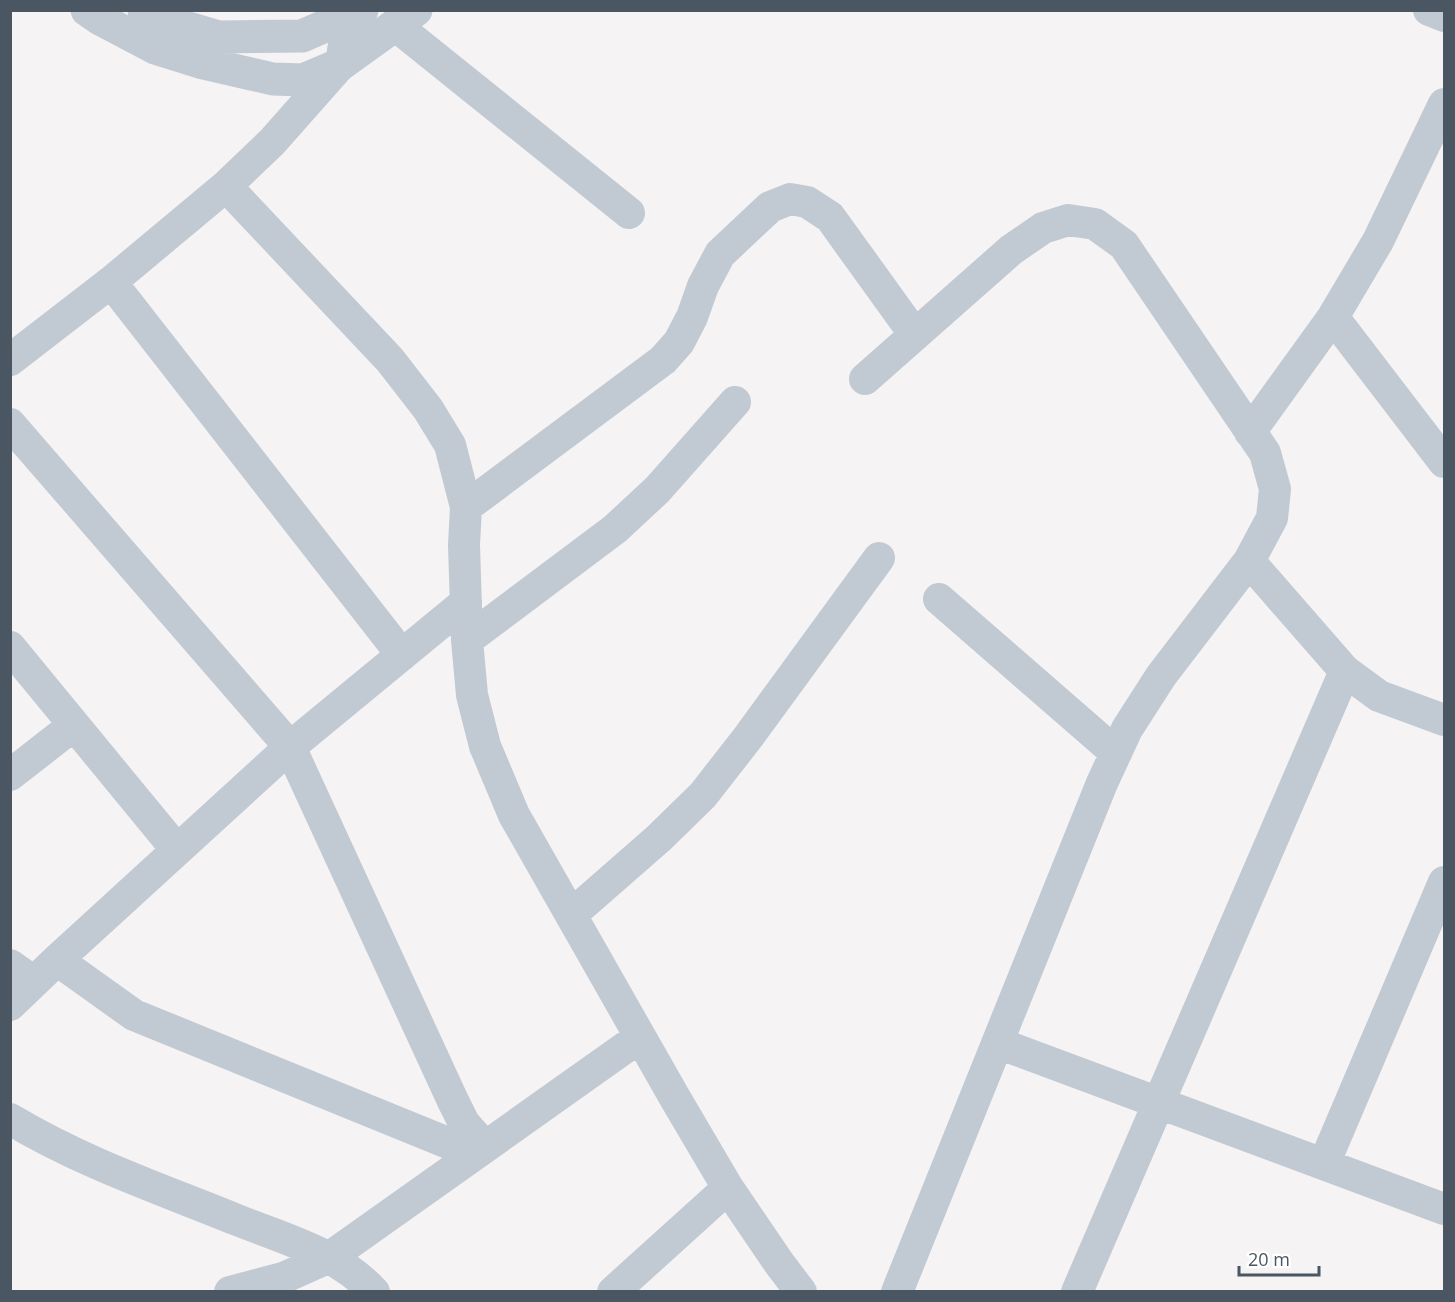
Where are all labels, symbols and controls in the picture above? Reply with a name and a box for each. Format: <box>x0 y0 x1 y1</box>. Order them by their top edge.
scale bar <box>1239 1239 1318 1277</box>
text: 20 m <box>1248 1247 1290 1271</box>

